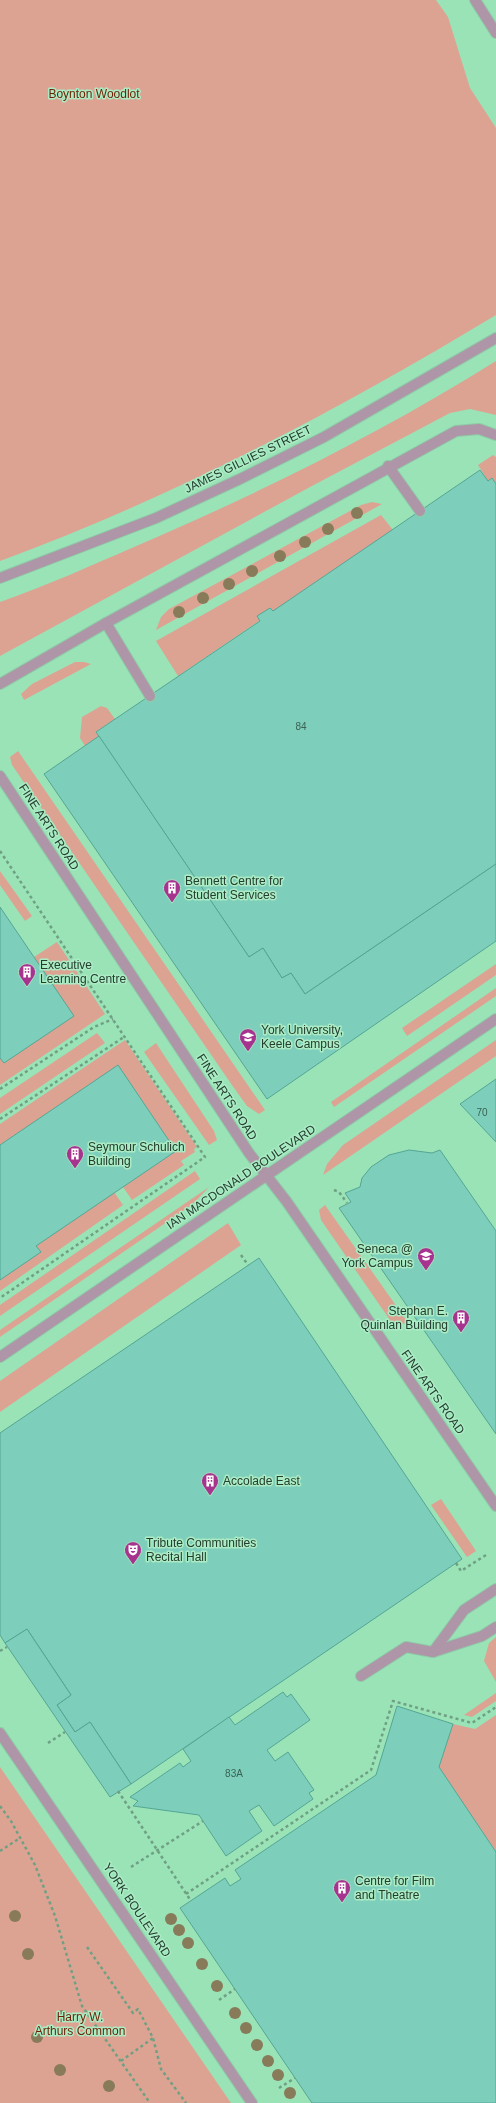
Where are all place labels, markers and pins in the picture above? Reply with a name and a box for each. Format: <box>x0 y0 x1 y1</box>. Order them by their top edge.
place label: Bennett Centre for Student Services <box>185 874 283 902</box>
building icon: Bennett Centre for Student Services <box>162 878 182 903</box>
place label: Executive Learning Centre <box>40 958 126 986</box>
building icon: Executive Learning Centre <box>17 962 37 987</box>
place label: York University, Keele Campus <box>261 1023 343 1051</box>
school or university icon: York University, Keele Campus <box>238 1027 258 1052</box>
place label: Seymour Schulich Building <box>88 1140 185 1168</box>
building icon: Seymour Schulich Building <box>65 1144 85 1169</box>
place label: Seneca @ York Campus <box>341 1242 413 1270</box>
school or university icon: Seneca @ York Campus <box>416 1246 436 1271</box>
place label: Stephan E. Quinlan Building <box>361 1304 448 1332</box>
building icon: Stephan E. Quinlan Building <box>451 1308 471 1333</box>
building icon: Accolade East <box>200 1471 220 1496</box>
place label: Accolade East <box>223 1474 300 1488</box>
place label: Tribute Communities Recital Hall <box>146 1536 256 1564</box>
theatre icon: Tribute Communities Recital Hall <box>123 1540 143 1565</box>
place label: Centre for Film and Theatre <box>355 1874 434 1902</box>
building icon: Centre for Film and Theatre <box>332 1878 352 1903</box>

